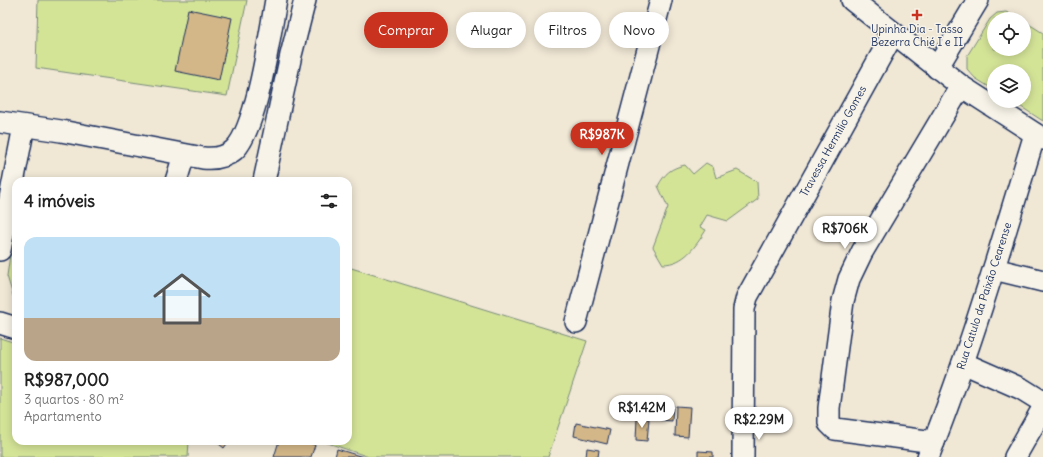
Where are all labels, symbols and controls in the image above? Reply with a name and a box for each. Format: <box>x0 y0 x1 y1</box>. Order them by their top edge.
marker: Upinha Dia - Tasso Bezerra Chié I e II <box>911 9 923 21</box>
chip: Comprar <box>364 12 448 48</box>
chip: Alugar <box>456 12 526 48</box>
chip: Filtros <box>534 12 601 48</box>
chip: Novo <box>609 12 669 48</box>
map controls <box>987 12 1031 108</box>
button: locate <box>987 12 1031 56</box>
place label: Upinha Dia - Tasso Bezerra Chié I e II <box>871 22 963 49</box>
button: layers <box>987 64 1031 108</box>
street label: Travessa Hermilio Gomes <box>797 83 869 199</box>
pin: R$987K <box>569 122 635 156</box>
text: R$987K <box>580 126 624 143</box>
text: 4 imóveis <box>24 190 95 212</box>
icon: filters <box>318 190 340 212</box>
pin: R$706K <box>812 216 878 250</box>
text: R$706K <box>822 220 868 237</box>
street label: Rua Catulo da Paixão Cearense <box>953 220 1015 372</box>
icon: home <box>146 263 218 335</box>
text: R$987,000 <box>24 369 109 391</box>
text: 3 quartos · 80 m² <box>24 391 124 408</box>
pin: R$1.42M <box>605 395 679 429</box>
text: R$1.42M <box>618 399 666 416</box>
pin: R$2.29M <box>722 407 796 441</box>
text: Apartamento <box>24 408 102 425</box>
text: R$2.29M <box>734 411 784 428</box>

